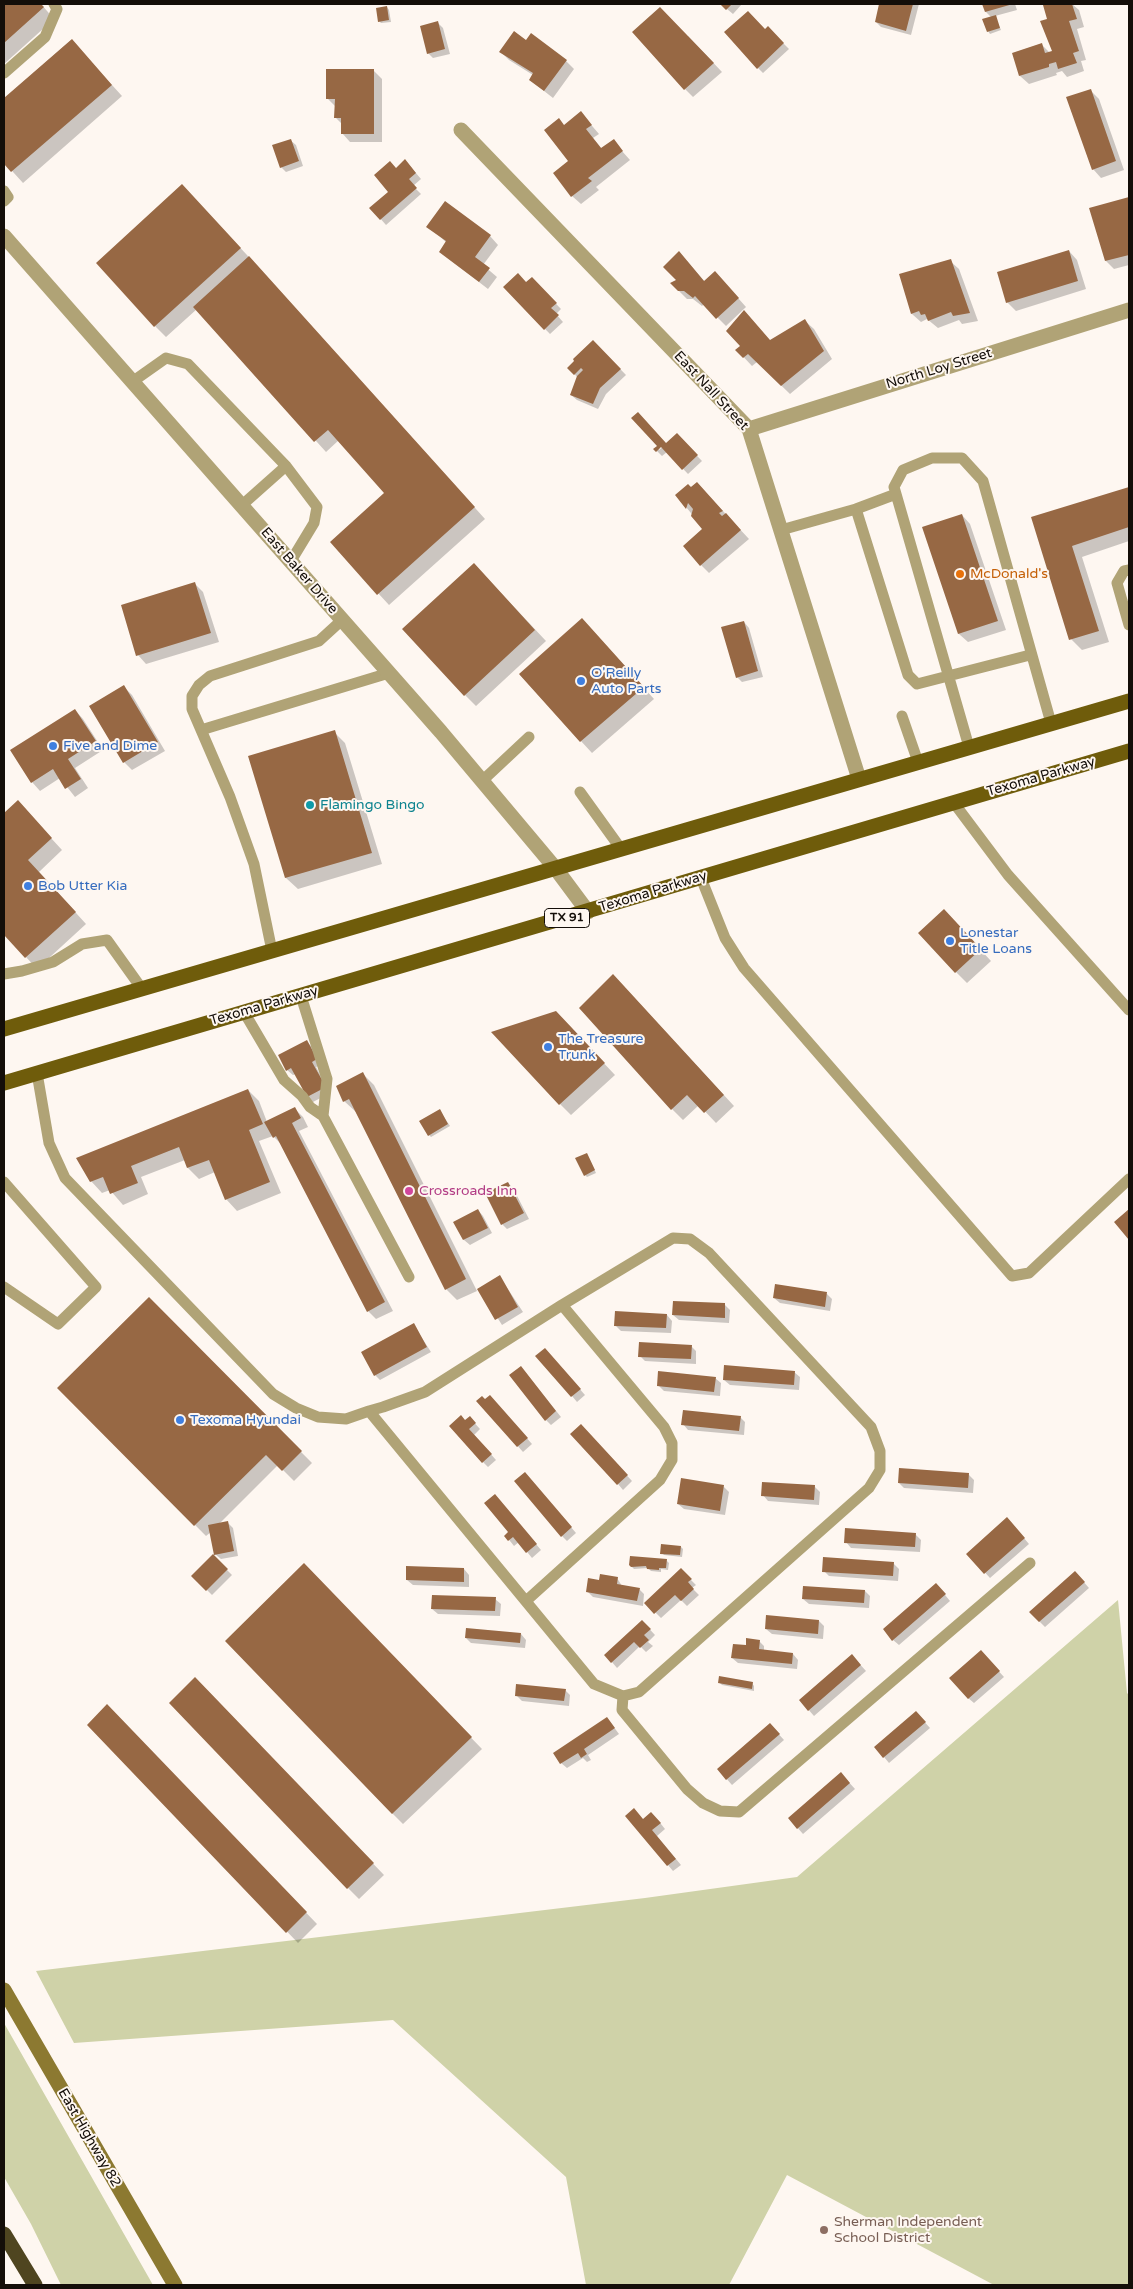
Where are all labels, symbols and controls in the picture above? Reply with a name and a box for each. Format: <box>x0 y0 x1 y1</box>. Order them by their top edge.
street label: North Loy Street <box>884 345 994 393</box>
street label: East Nall Street <box>670 348 752 434</box>
street label: East Baker Drive <box>257 524 341 618</box>
place label: McDonald's <box>970 566 1048 582</box>
marker: McDonald's <box>954 568 966 580</box>
place label: O'Reilly Auto Parts <box>591 665 662 698</box>
marker: O'Reilly Auto Parts <box>575 675 587 687</box>
place label: Five and Dime <box>63 738 157 754</box>
marker: Five and Dime <box>47 740 59 752</box>
street label: Texoma Parkway <box>985 754 1097 800</box>
place label: Flamingo Bingo <box>320 797 425 813</box>
marker: Flamingo Bingo <box>304 799 316 811</box>
street label: Texoma Parkway <box>597 868 709 916</box>
place label: Bob Utter Kia <box>38 878 127 894</box>
marker: Bob Utter Kia <box>22 880 34 892</box>
road number: TX 91 <box>544 908 590 928</box>
place label: Lonestar Title Loans <box>960 925 1032 958</box>
marker: Lonestar Title Loans <box>944 935 956 947</box>
street label: Texoma Parkway <box>208 983 320 1029</box>
place label: The Treasure Trunk <box>558 1031 643 1064</box>
marker: The Treasure Trunk <box>542 1041 554 1053</box>
place label: Crossroads Inn <box>419 1183 517 1199</box>
marker: Crossroads Inn <box>403 1185 415 1197</box>
place label: Texoma Hyundai <box>190 1412 301 1428</box>
marker: Texoma Hyundai <box>174 1414 186 1426</box>
street label: East Highway 82 <box>54 2086 124 2190</box>
place label: Sherman Independent School District <box>834 2214 982 2246</box>
marker: Sherman Independent School District <box>818 2224 830 2236</box>

